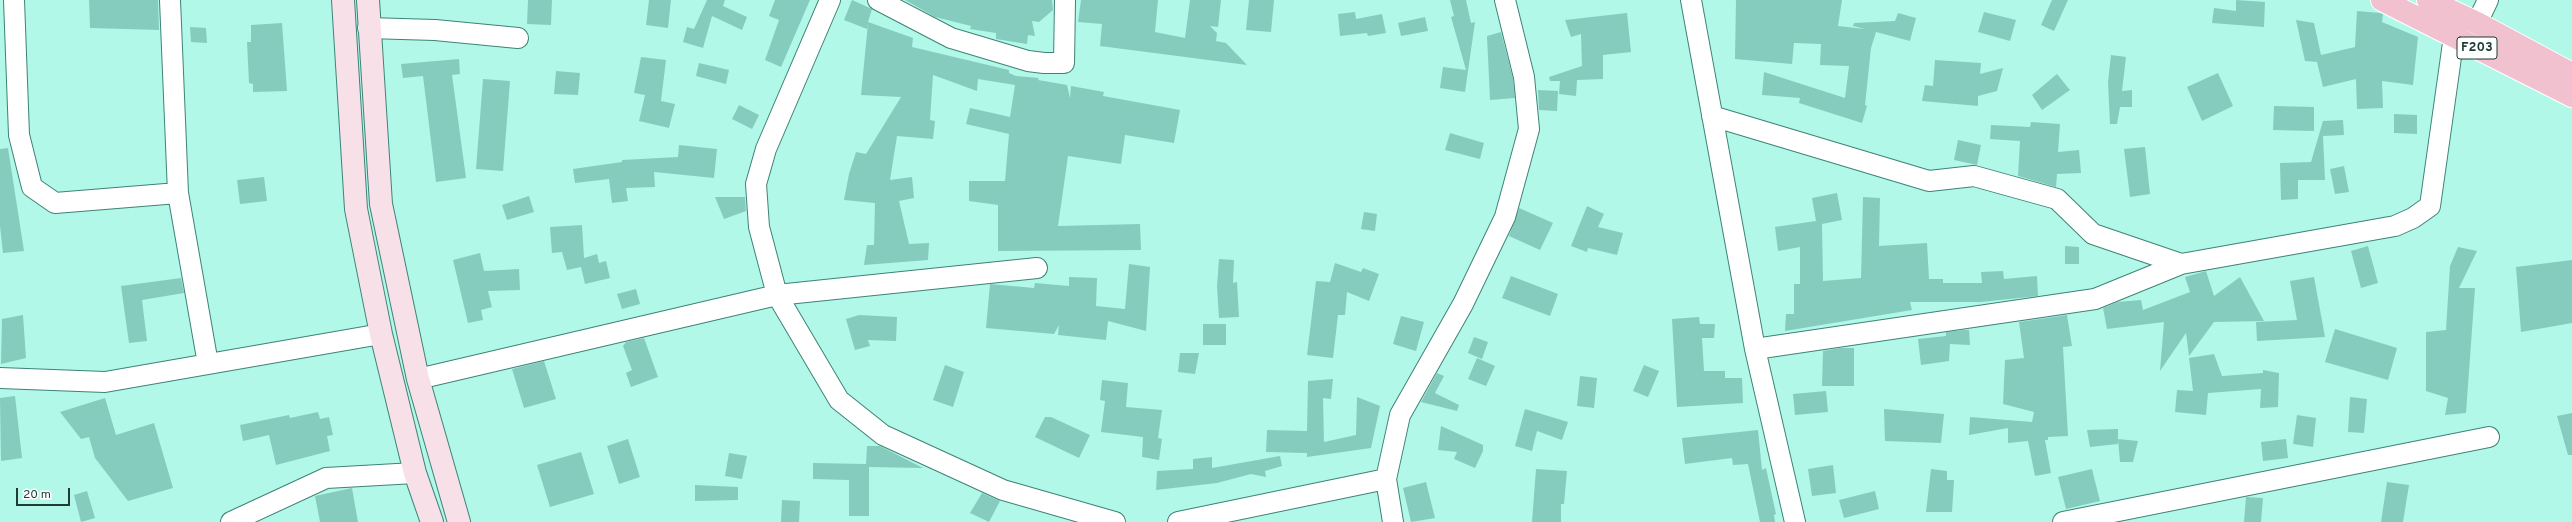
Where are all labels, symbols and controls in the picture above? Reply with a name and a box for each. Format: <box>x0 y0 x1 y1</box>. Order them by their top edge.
road number: F203 <box>2457 37 2497 59</box>
scale bar <box>18 480 72 506</box>
text: 20 m <box>23 487 51 503</box>

